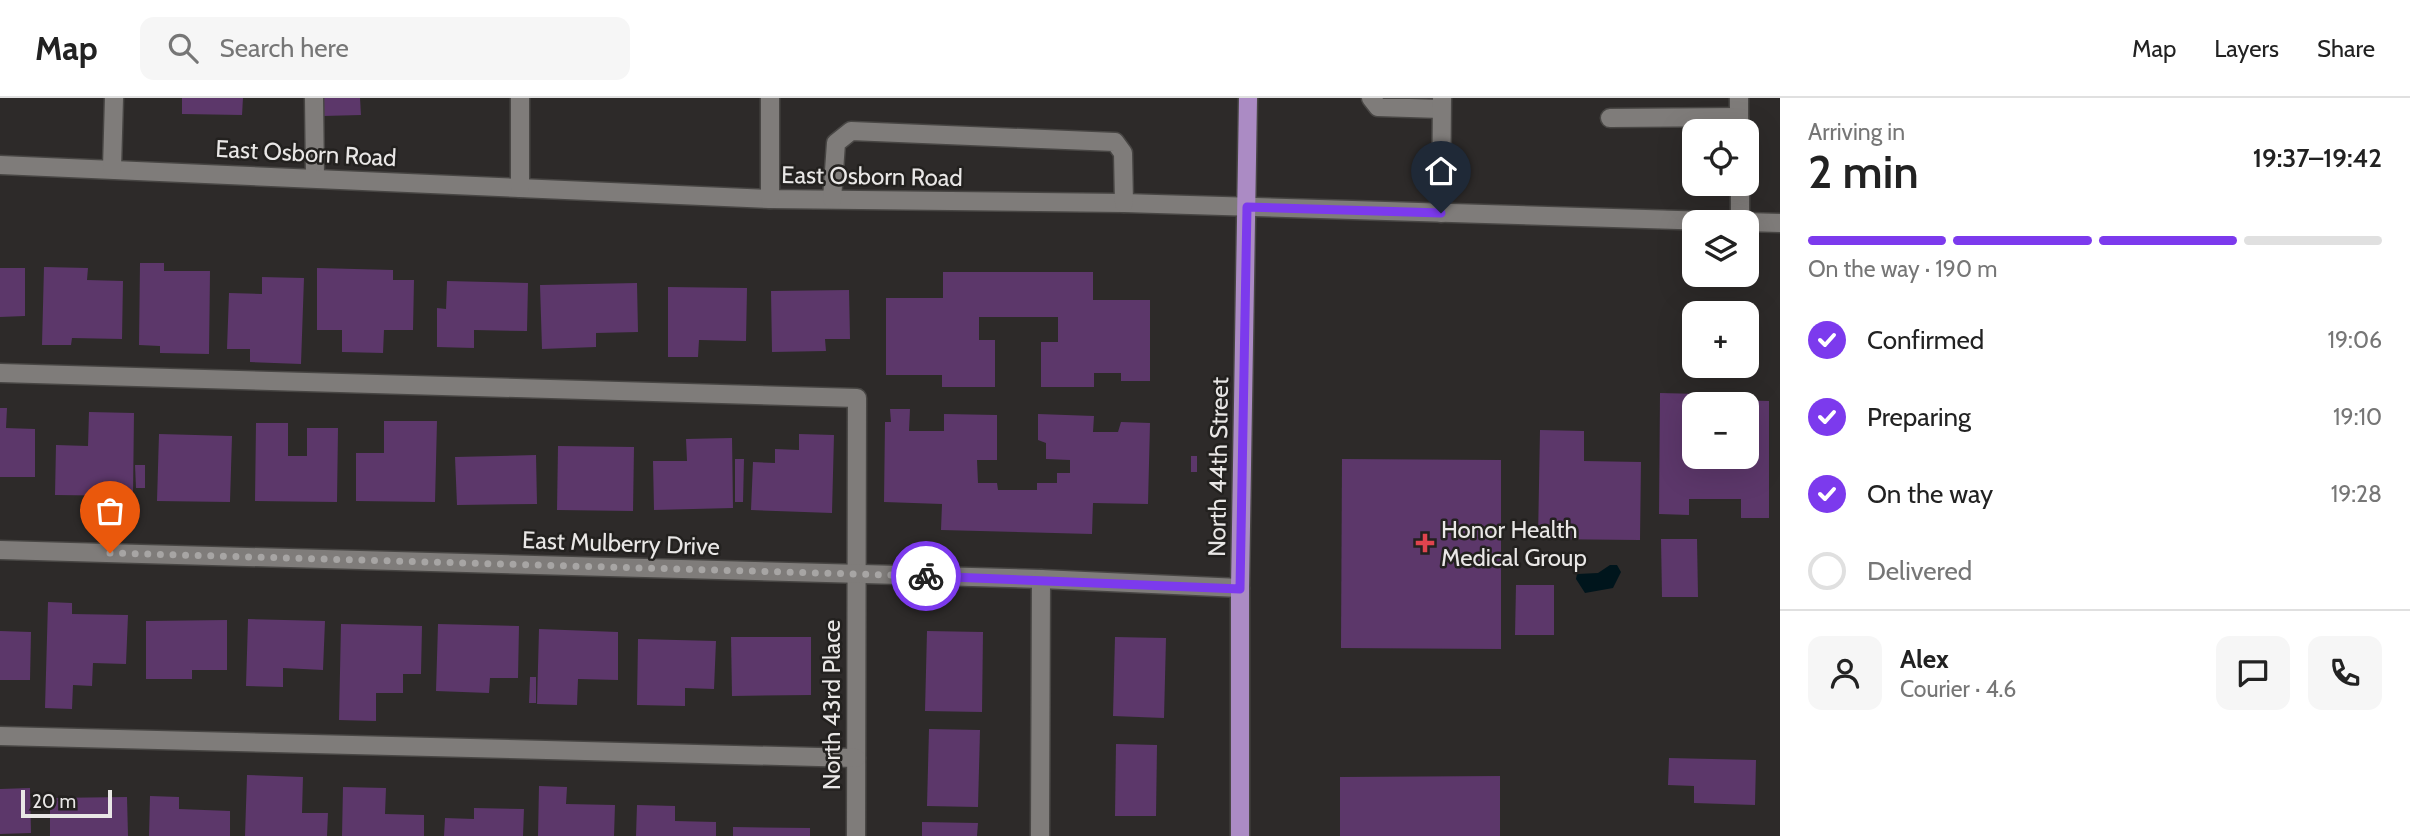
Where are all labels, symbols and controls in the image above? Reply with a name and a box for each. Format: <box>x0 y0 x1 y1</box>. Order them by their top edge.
search box <box>140 17 630 80</box>
text: Map <box>35 28 98 68</box>
icon: search <box>164 29 202 67</box>
text: Search here <box>220 32 349 64</box>
text: Map <box>2132 34 2176 63</box>
text: Layers <box>2214 34 2279 63</box>
text: Share <box>2317 34 2375 63</box>
text: Arriving in <box>1808 118 1905 146</box>
map controls <box>1682 119 1759 469</box>
button: locate <box>1682 119 1759 196</box>
street label: East Osborn Road <box>215 134 397 172</box>
pin <box>1411 141 1471 213</box>
text: 19:37–19:42 <box>2253 142 2382 174</box>
text: 2 min <box>1808 144 1919 200</box>
icon: home <box>1422 152 1460 190</box>
street label: East Osborn Road <box>781 160 963 192</box>
button: layers <box>1682 210 1759 287</box>
text: On the way · 190 m <box>1808 255 1997 283</box>
button: + <box>1682 301 1759 378</box>
icon: check <box>1808 321 1846 359</box>
text: Confirmed <box>1867 324 1984 356</box>
text: 19:06 <box>2328 326 2382 354</box>
street label: North 44th Street <box>1202 377 1234 557</box>
button: − <box>1682 392 1759 469</box>
icon: check <box>1808 398 1846 436</box>
text: Preparing <box>1867 401 1971 433</box>
text: 19:10 <box>2333 403 2382 431</box>
icon: check <box>1808 475 1846 513</box>
text: On the way <box>1867 478 1993 510</box>
text: 19:28 <box>2331 480 2382 508</box>
pin <box>80 481 140 553</box>
icon: bag <box>91 492 129 530</box>
place label: Honor Health Medical Group <box>1441 515 1587 572</box>
street label: East Mulberry Drive <box>522 525 720 561</box>
marker: Honor Health Medical Group <box>1415 533 1435 553</box>
courier <box>891 541 961 611</box>
text: Delivered <box>1867 555 1972 587</box>
icon: bike <box>907 557 945 595</box>
street label: North 43rd Place <box>817 620 846 790</box>
button: person <box>1808 636 1882 710</box>
button: chat <box>2216 636 2290 710</box>
button: phone <box>2308 636 2382 710</box>
text: Alex <box>1900 643 1949 675</box>
text: Courier · 4.6 <box>1900 675 2016 703</box>
scale bar <box>21 787 112 819</box>
text: 20 m <box>32 790 76 813</box>

